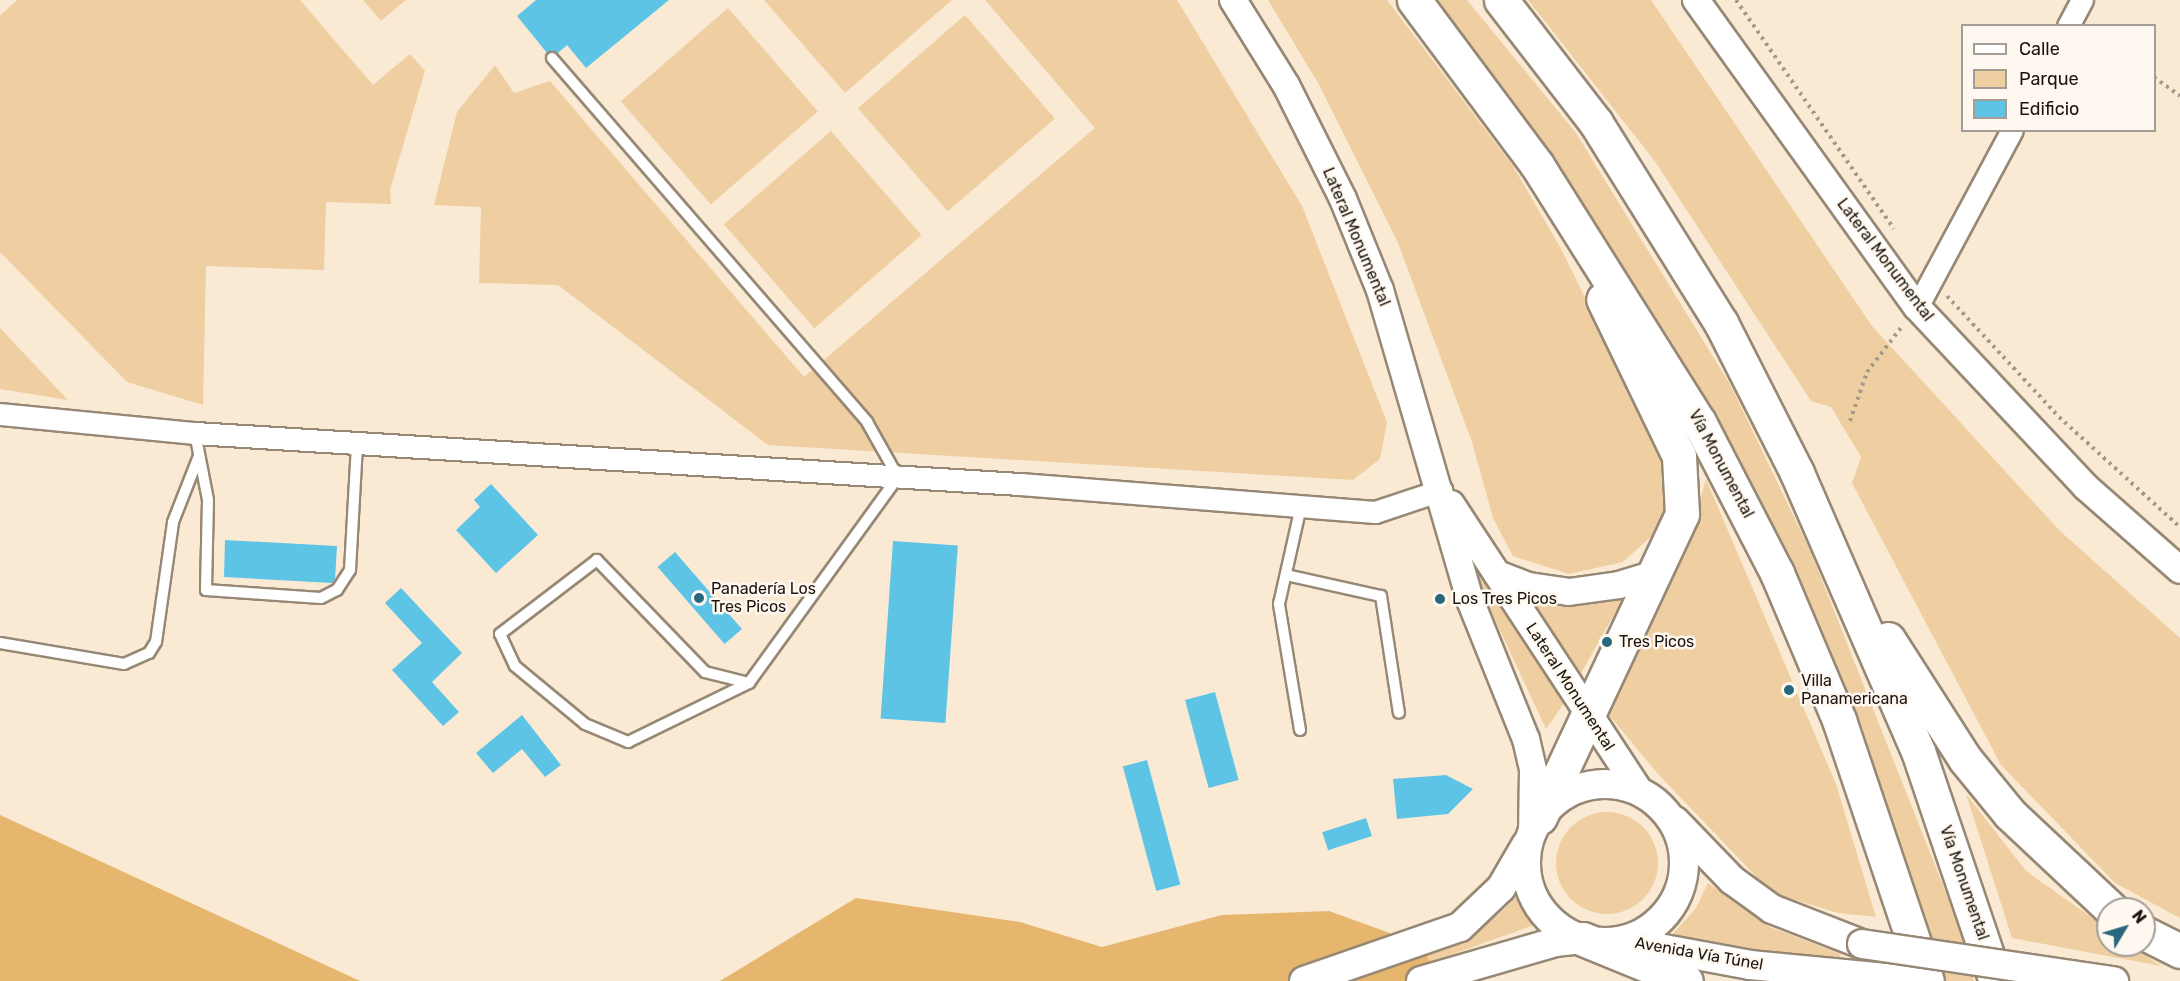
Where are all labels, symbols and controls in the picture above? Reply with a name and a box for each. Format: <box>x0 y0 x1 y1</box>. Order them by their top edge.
legend <box>1961 24 2156 132</box>
text: Calle <box>2019 38 2060 60</box>
text: Parque <box>2019 68 2079 90</box>
text: Edificio <box>2019 98 2079 120</box>
street label: Lateral Monumental <box>1318 165 1394 309</box>
street label: Lateral Monumental <box>1833 195 1937 325</box>
street label: Vía Monumental <box>1684 407 1758 521</box>
place label: Panadería Los Tres Picos <box>711 579 816 617</box>
place label: Los Tres Picos <box>1452 589 1557 609</box>
marker: Panadería Los Tres Picos <box>692 591 706 605</box>
marker: Los Tres Picos <box>1433 592 1447 606</box>
street label: Lateral Monumental <box>1522 619 1618 755</box>
place label: Tres Picos <box>1619 632 1694 652</box>
marker: Tres Picos <box>1600 635 1614 649</box>
place label: Villa Panamericana <box>1801 671 1908 709</box>
marker: Villa Panamericana <box>1782 683 1796 697</box>
street label: Vía Monumental <box>1935 823 1993 943</box>
north arrow <box>2096 897 2156 957</box>
text: N <box>2128 906 2150 927</box>
street label: Avenida Vía Túnel <box>1633 933 1765 975</box>

